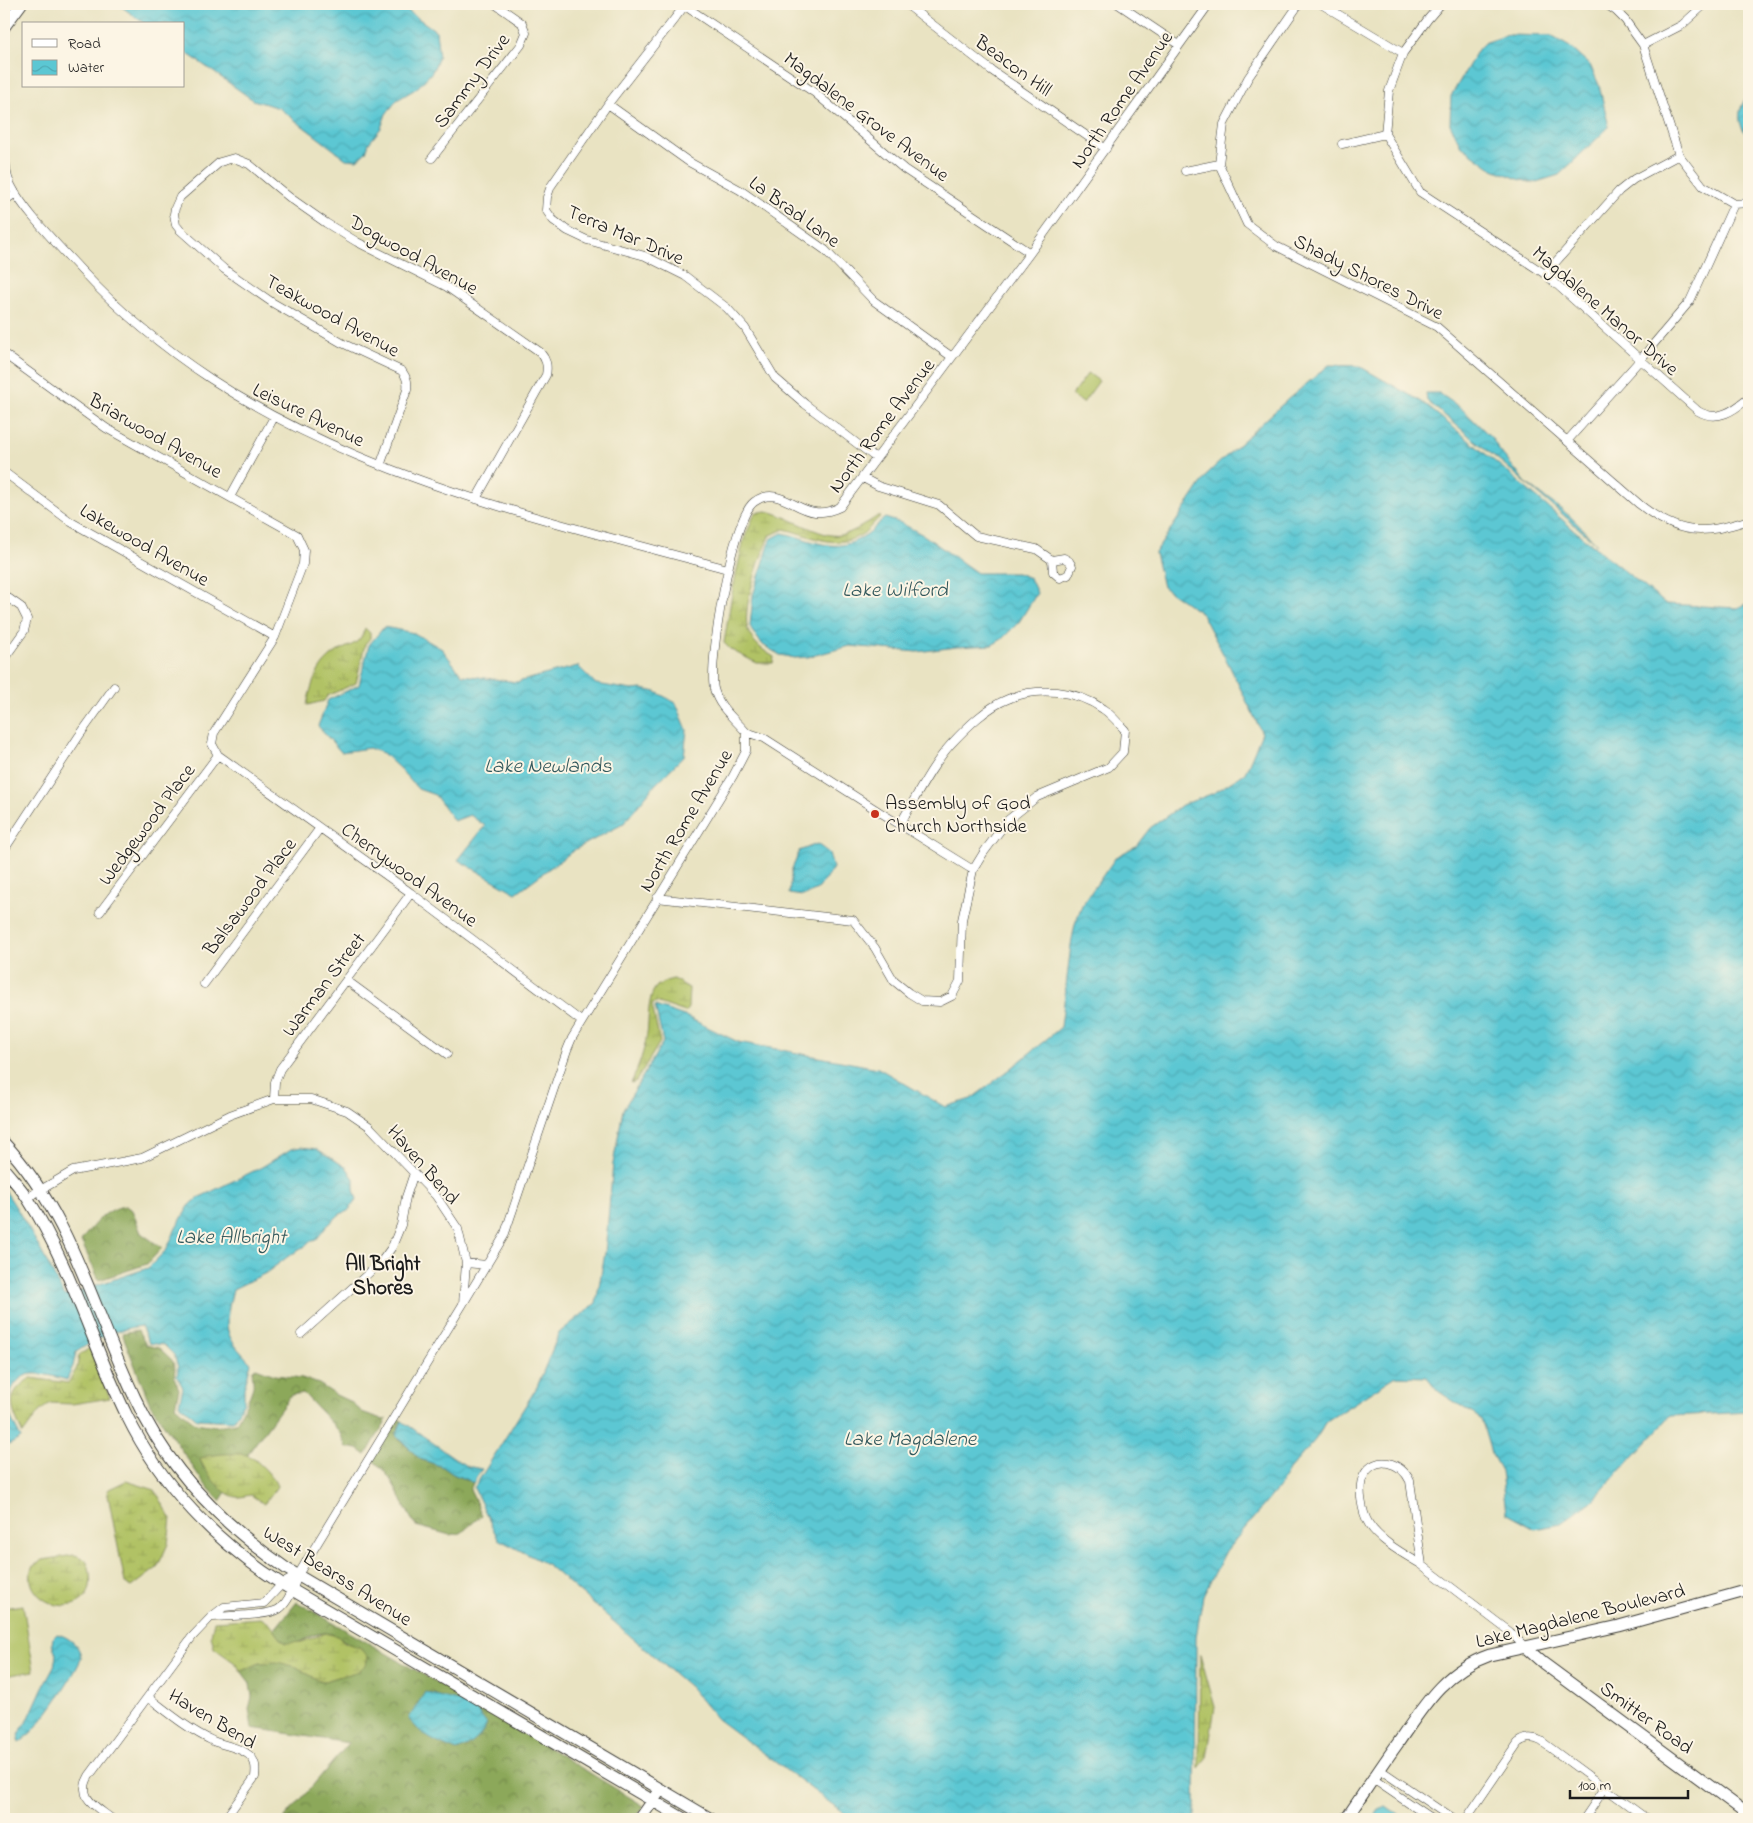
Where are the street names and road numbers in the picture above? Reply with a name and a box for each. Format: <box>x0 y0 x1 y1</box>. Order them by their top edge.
street label: North Rome Avenue <box>1065 26 1181 175</box>
street label: Sammy Drive <box>428 28 518 135</box>
street label: Beacon Hill <box>967 28 1057 105</box>
street label: Magdalene Grove Avenue <box>776 46 955 191</box>
street label: La Brad Lane <box>742 170 845 256</box>
street label: Terra Mar Drive <box>562 199 688 274</box>
street label: Dogwood Avenue <box>341 208 483 305</box>
street label: Shady Shores Drive <box>1288 228 1448 329</box>
street label: Magdalene Manor Drive <box>1524 240 1684 385</box>
street label: Teakwood Avenue <box>259 268 404 366</box>
street label: North Rome Avenue <box>823 353 943 500</box>
street label: Leisure Avenue <box>247 377 369 456</box>
street label: Briarwood Avenue <box>82 387 227 487</box>
street label: Lakewood Avenue <box>73 497 214 595</box>
street label: North Rome Avenue <box>633 744 741 898</box>
street label: Wedgewood Place <box>92 758 204 893</box>
street label: Cherrywood Avenue <box>334 816 483 936</box>
street label: Balsawood Place <box>196 832 305 963</box>
street label: Warman Street <box>276 927 374 1044</box>
street label: Haven Bend <box>379 1119 465 1212</box>
street label: West Bearss Avenue <box>257 1520 417 1635</box>
street label: Lake Magdalene Boulevard <box>1473 1577 1688 1658</box>
street label: Smitter Road <box>1593 1675 1698 1763</box>
street label: Haven Bend <box>162 1682 261 1758</box>

